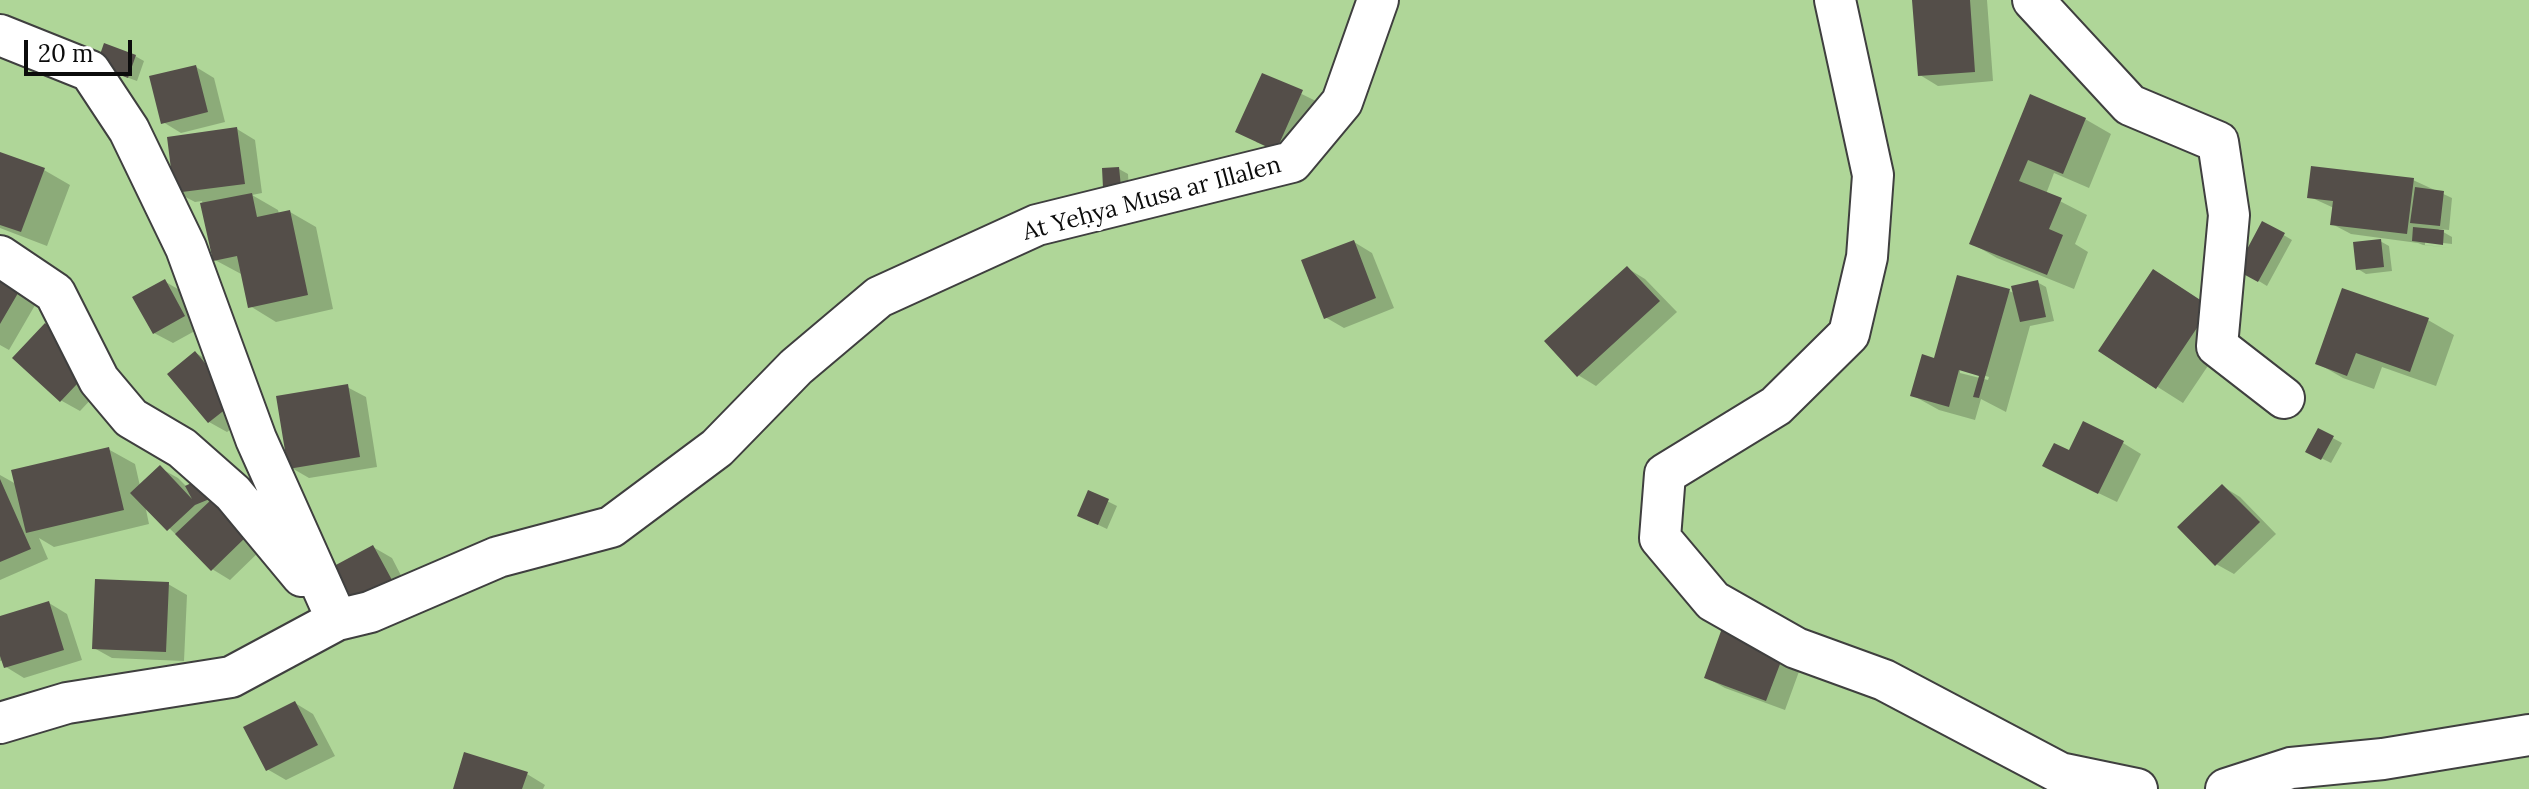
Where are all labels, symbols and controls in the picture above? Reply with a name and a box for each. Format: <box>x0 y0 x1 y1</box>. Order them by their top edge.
scale bar <box>28 24 136 74</box>
text: 20 m <box>38 38 94 69</box>
street label: At Yeḥya Musa ar Illalen <box>1020 151 1284 247</box>

